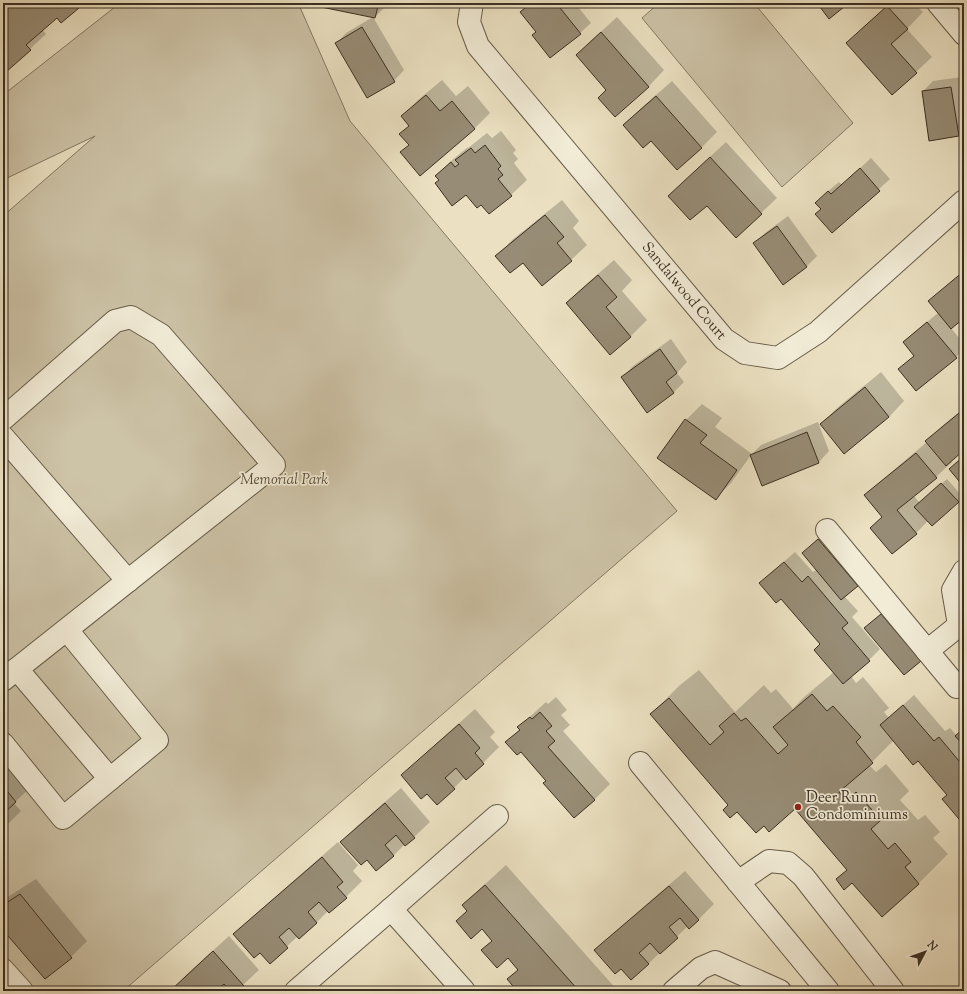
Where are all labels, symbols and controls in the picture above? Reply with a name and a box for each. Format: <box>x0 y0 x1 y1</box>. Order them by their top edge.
street label: Sandalwood Court <box>636 238 731 345</box>
park label: Memorial Park <box>240 470 328 491</box>
place label: Deer Runn Condominiums <box>806 788 908 826</box>
marker: Deer Runn Condominiums <box>793 802 803 812</box>
north arrow <box>905 932 945 972</box>
text: N <box>922 937 941 955</box>

